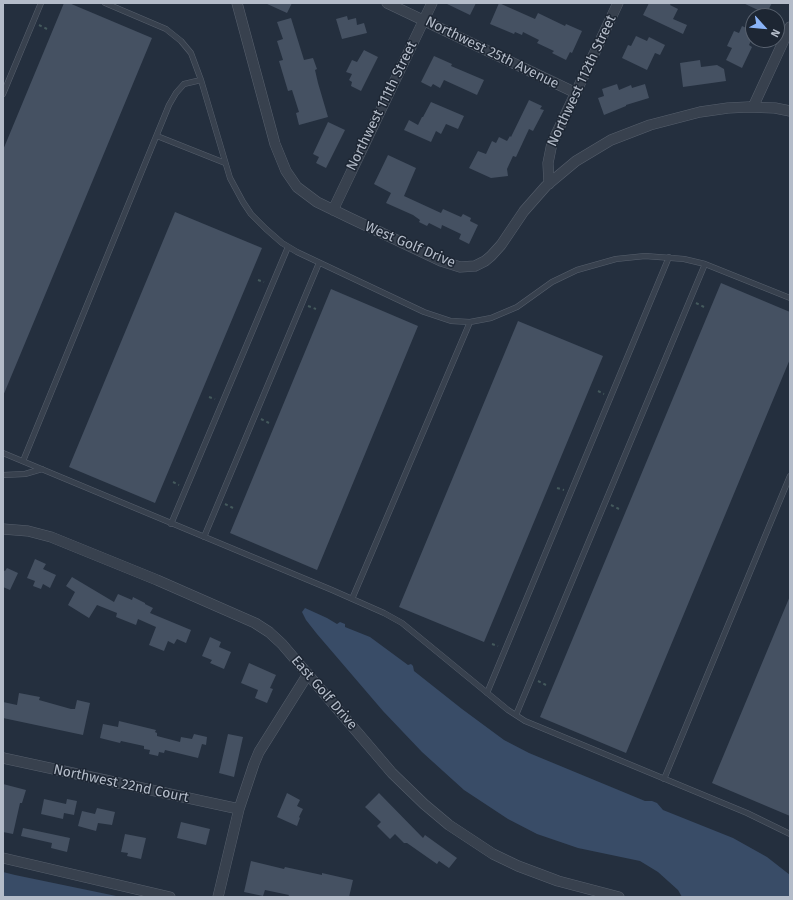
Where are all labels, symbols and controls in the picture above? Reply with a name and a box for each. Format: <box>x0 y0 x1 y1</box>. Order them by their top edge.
north arrow <box>745 8 785 48</box>
street label: Northwest 25th Avenue <box>422 13 562 93</box>
street label: Northwest 112th Street <box>544 13 620 149</box>
text: N <box>768 27 783 39</box>
street label: Northwest 111th Street <box>343 38 421 174</box>
street label: West Golf Drive <box>362 218 458 272</box>
street label: East Golf Drive <box>287 653 361 733</box>
street label: Northwest 22nd Court <box>52 761 190 807</box>

